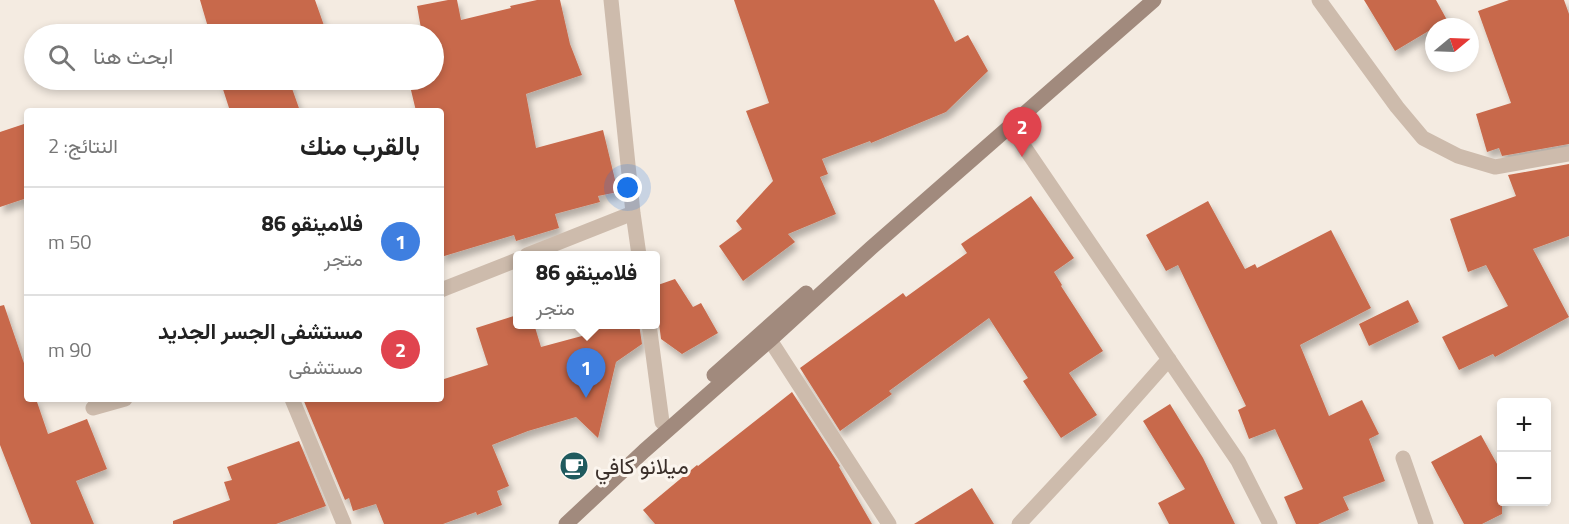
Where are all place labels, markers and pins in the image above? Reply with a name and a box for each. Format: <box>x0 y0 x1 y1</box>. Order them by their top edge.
pin: 2 <box>1002 108 1042 157</box>
pin: 1 <box>566 348 606 398</box>
place label: ميلانو كافي <box>595 449 689 485</box>
cafe icon: ميلانو كافي <box>558 450 590 482</box>

